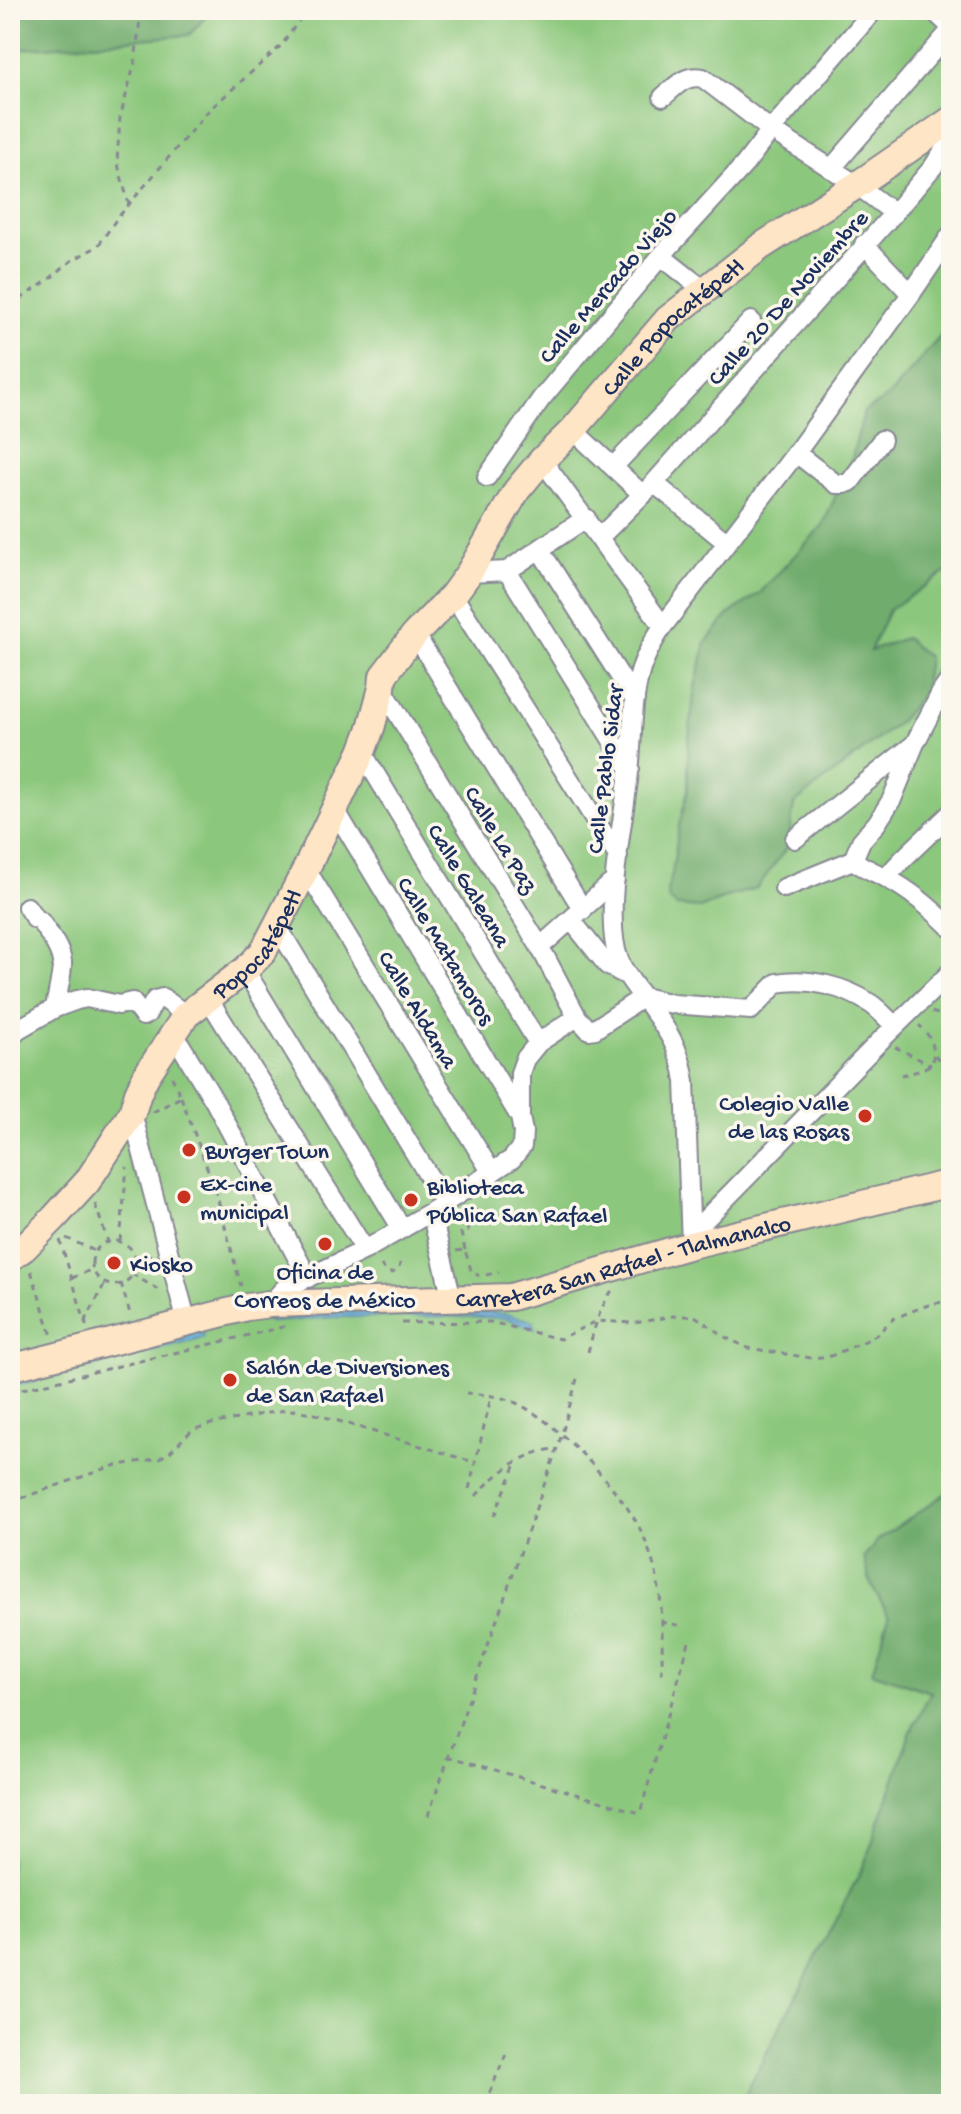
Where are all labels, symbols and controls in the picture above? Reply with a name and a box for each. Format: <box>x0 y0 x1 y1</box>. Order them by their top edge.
street label: Calle Mercado Viejo <box>534 204 685 371</box>
street label: Calle 20 De Noviembre <box>703 205 877 393</box>
street label: Calle Popocatépetl <box>597 254 751 404</box>
street label: Calle Pablo Sidar <box>583 681 633 855</box>
street label: Calle La Paz <box>456 782 543 901</box>
street label: Calle Galeana <box>419 820 516 954</box>
street label: Calle Matamoros <box>388 873 500 1032</box>
street label: Popocatépetl <box>207 885 311 1008</box>
street label: Calle Aldama <box>370 947 463 1075</box>
place label: Colegio Valle de las Rosas <box>719 1091 850 1148</box>
marker: Colegio Valle de las Rosas <box>856 1107 874 1125</box>
place label: Burger Town <box>204 1139 330 1168</box>
marker: Burger Town <box>180 1141 198 1159</box>
place label: Ex-cine municipal <box>200 1172 289 1229</box>
place label: Biblioteca Pública San Rafael <box>426 1175 608 1232</box>
marker: Ex-cine municipal <box>175 1188 193 1206</box>
marker: Biblioteca Pública San Rafael <box>402 1191 420 1209</box>
street label: Carretera San Rafael - Tlalmanalco <box>455 1211 794 1317</box>
marker: Oficina de Correos de México <box>316 1235 334 1253</box>
place label: Kiosko <box>130 1252 193 1281</box>
marker: Kiosko <box>105 1254 123 1272</box>
place label: Oficina de Correos de México <box>234 1260 416 1317</box>
place label: Salón de Diversiones de San Rafael <box>246 1355 450 1412</box>
marker: Salón de Diversiones de San Rafael <box>221 1371 239 1389</box>

